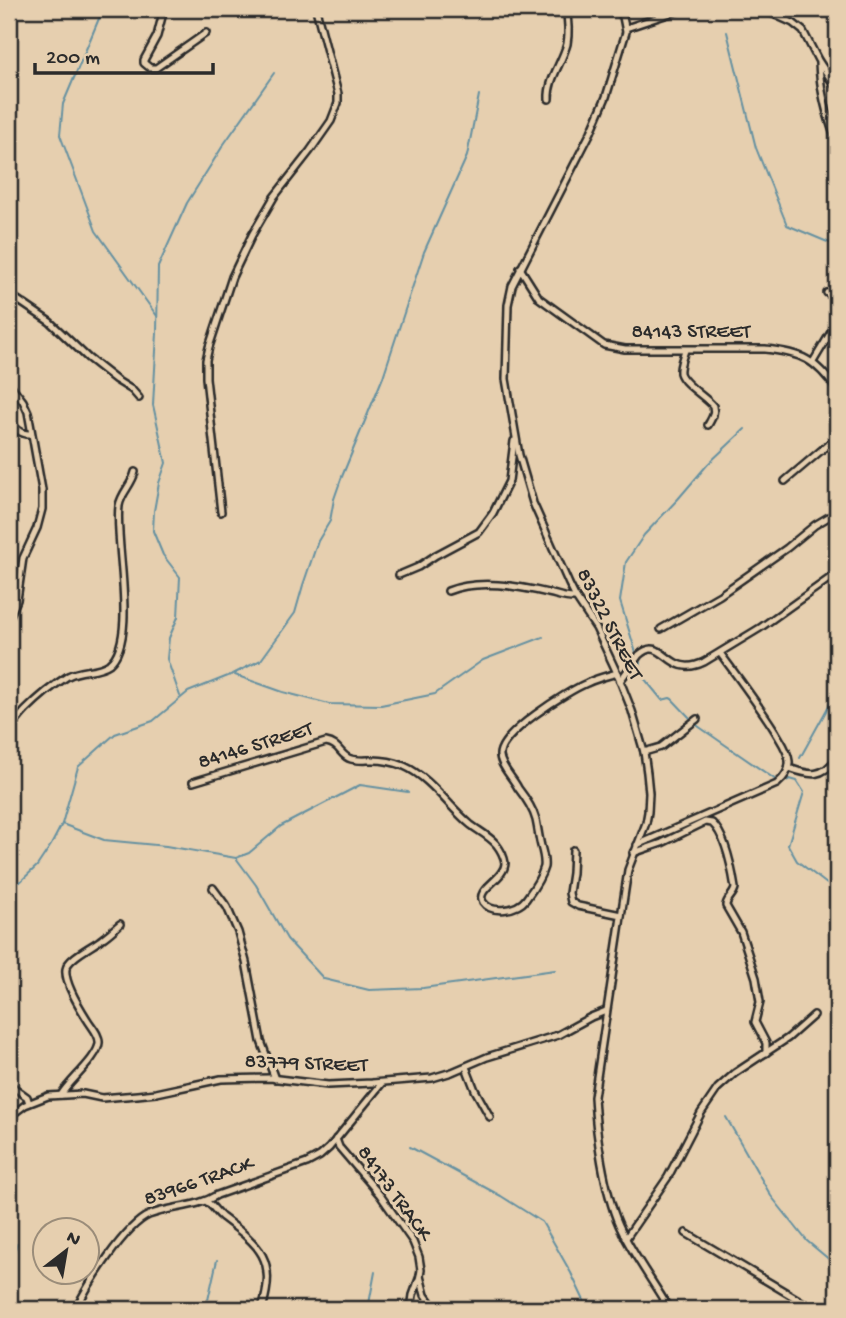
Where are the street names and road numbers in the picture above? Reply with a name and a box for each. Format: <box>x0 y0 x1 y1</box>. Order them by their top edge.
street label: 84143 STREET <box>632 321 751 346</box>
street label: 83322 STREET <box>569 565 647 686</box>
street label: 84146 STREET <box>196 717 317 776</box>
street label: 83779 STREET <box>244 1050 369 1080</box>
street label: 84173 TRACK <box>350 1142 437 1248</box>
street label: 83966 TRACK <box>141 1152 259 1213</box>

